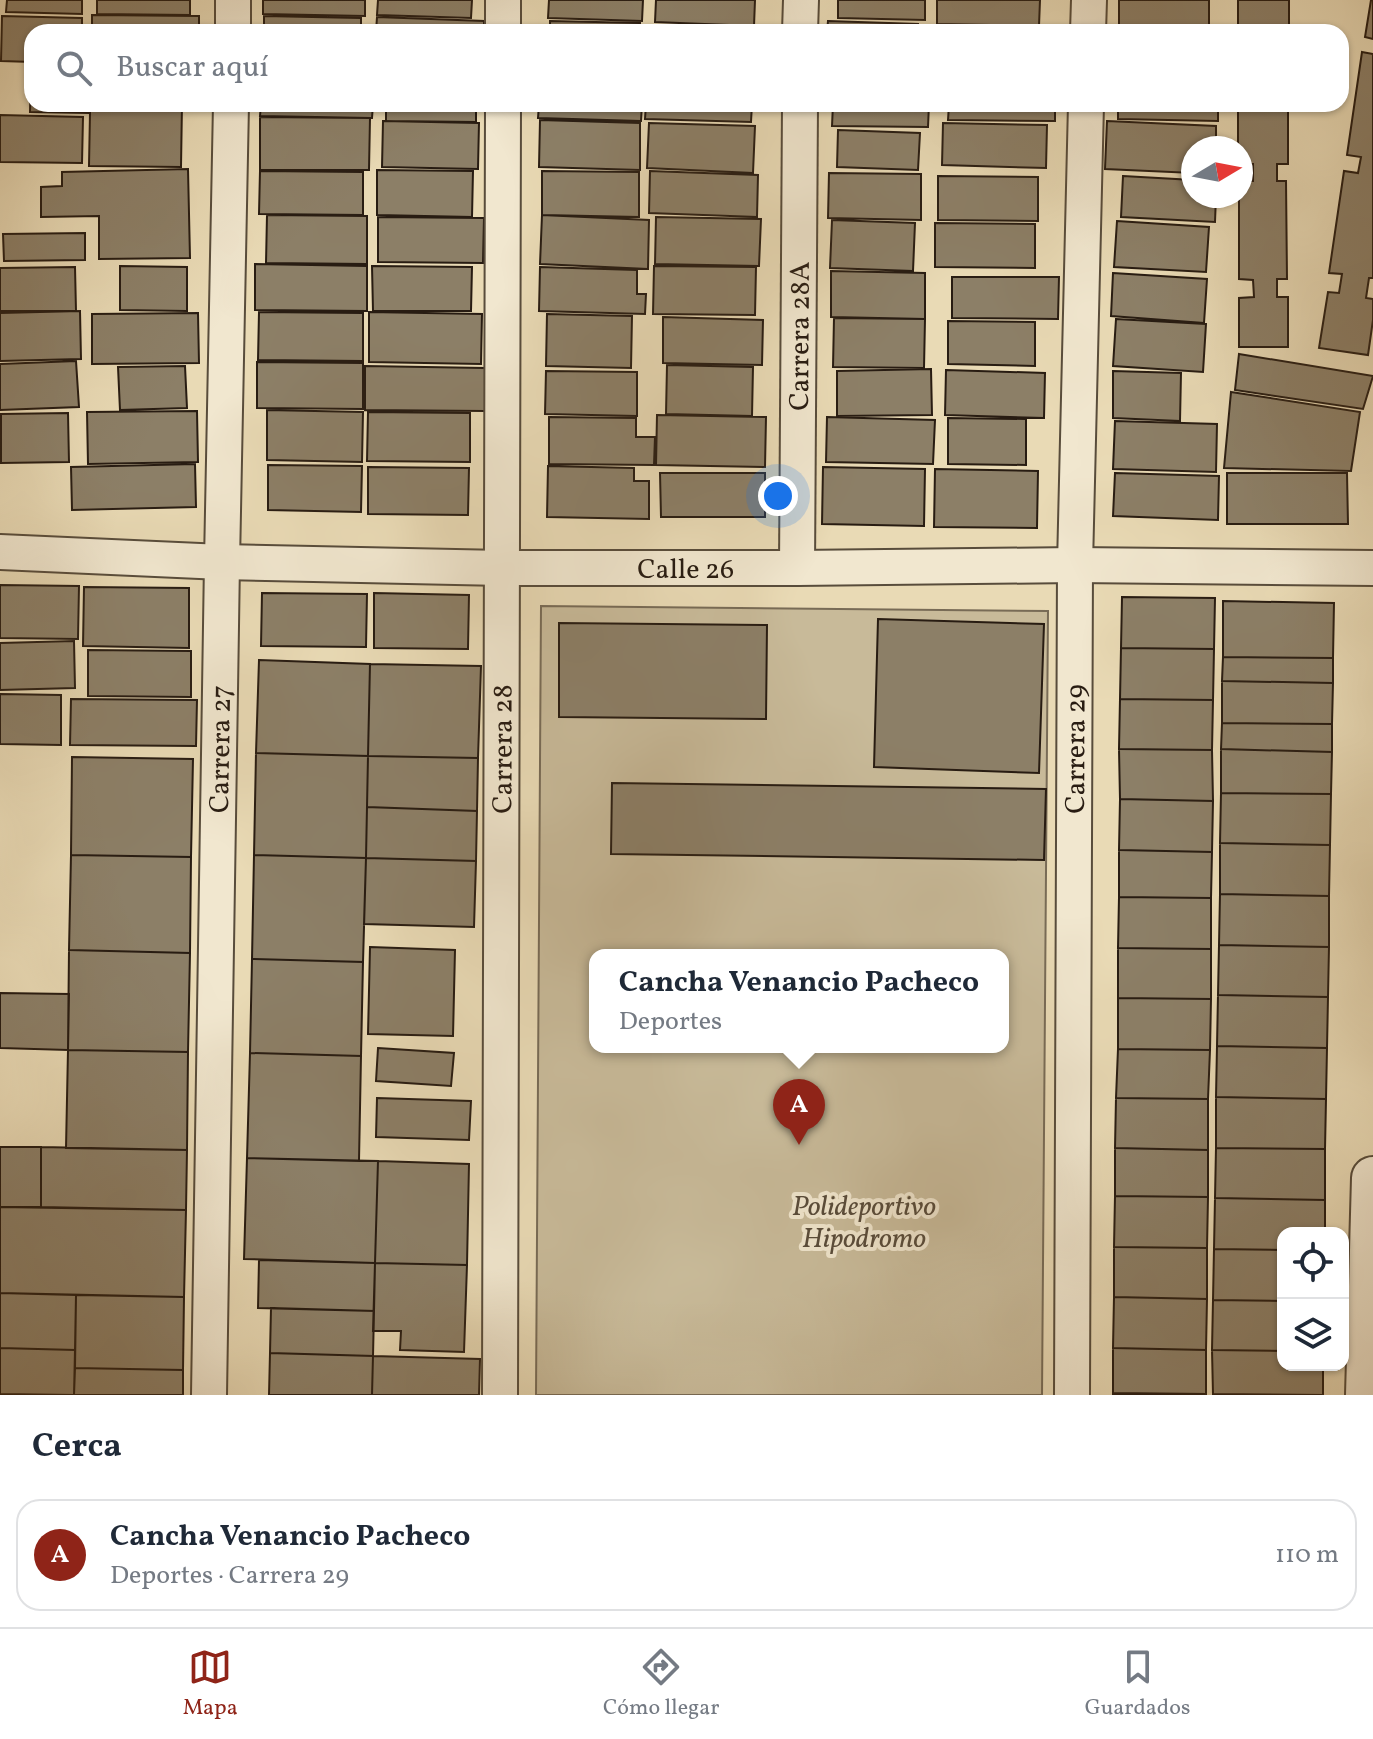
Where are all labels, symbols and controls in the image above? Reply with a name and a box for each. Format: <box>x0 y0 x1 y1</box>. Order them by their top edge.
search box <box>24 24 1349 112</box>
icon: search <box>52 46 96 90</box>
text: Buscar aquí <box>116 47 269 89</box>
north arrow <box>1181 136 1253 208</box>
street label: Carrera 28A <box>781 261 821 411</box>
your location <box>758 476 798 516</box>
street label: Calle 26 <box>637 551 734 590</box>
street label: Carrera 28 <box>484 684 524 814</box>
street label: Carrera 29 <box>1057 684 1097 814</box>
street label: Carrera 27 <box>201 685 242 814</box>
popup <box>589 949 1009 1053</box>
text: Cancha Venancio Pacheco <box>619 962 979 1004</box>
text: Deportes <box>619 1004 722 1040</box>
pin: A <box>773 1079 825 1145</box>
park label: Polideportivo Hipodromo <box>792 1188 936 1259</box>
map controls <box>1277 1227 1349 1371</box>
button: locate <box>1277 1227 1349 1299</box>
button: layers <box>1277 1299 1349 1371</box>
text: Cerca <box>32 1424 122 1471</box>
text: Cancha Venancio Pacheco <box>110 1516 470 1558</box>
text: A <box>51 1537 69 1573</box>
text: 110 m <box>1275 1537 1339 1573</box>
text: Deportes · Carrera 29 <box>110 1558 349 1594</box>
tab: Mapa <box>183 1645 238 1724</box>
tab: Cómo llegar <box>603 1645 720 1724</box>
tab: Guardados <box>1085 1645 1190 1724</box>

